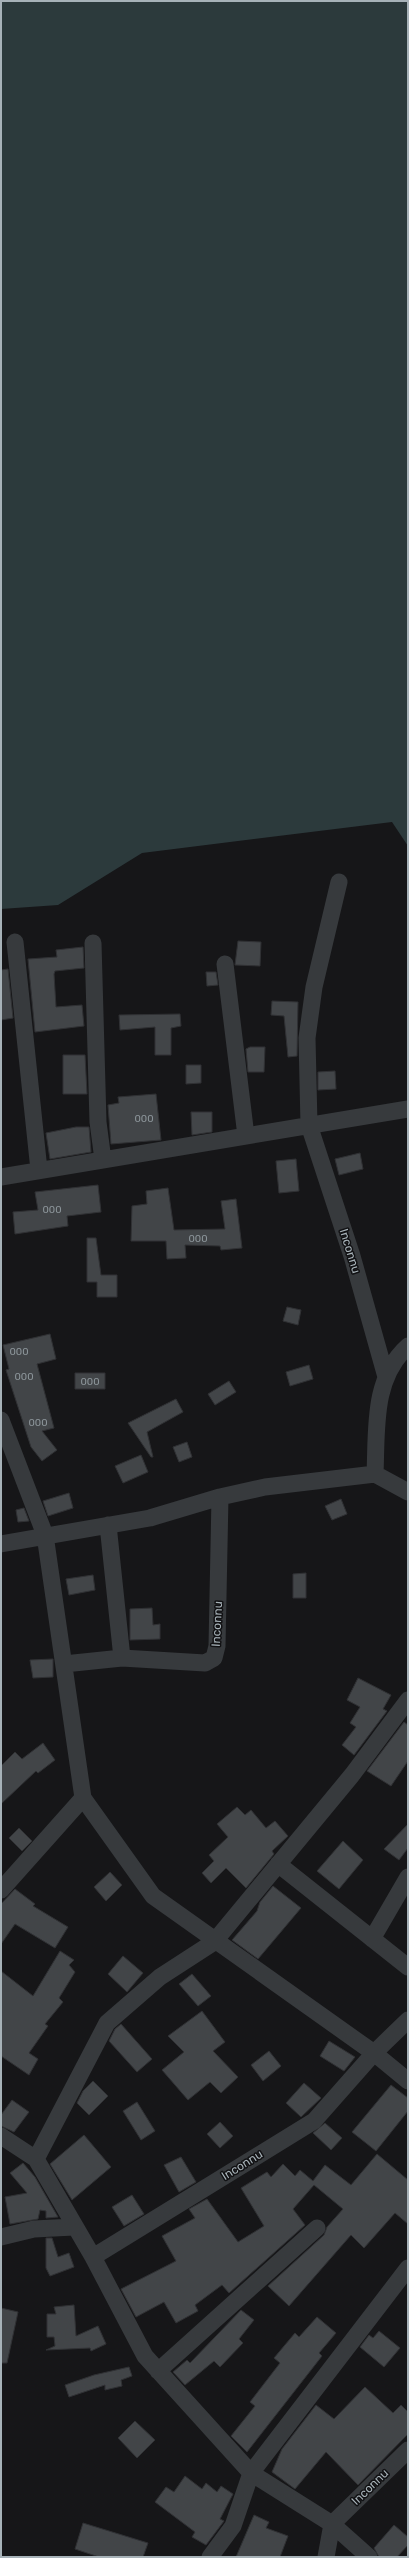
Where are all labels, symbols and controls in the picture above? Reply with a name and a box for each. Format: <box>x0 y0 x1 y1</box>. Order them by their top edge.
house number: 000 <box>134 1113 154 1125</box>
house number: 000 <box>42 1204 62 1216</box>
street label: Inconnu <box>337 1227 363 1275</box>
house number: 000 <box>188 1233 208 1245</box>
house number: 000 <box>9 1346 29 1358</box>
house number: 000 <box>14 1371 34 1383</box>
house number: 000 <box>80 1376 100 1388</box>
house number: 000 <box>28 1417 48 1429</box>
street label: Inconnu <box>209 1601 225 1647</box>
street label: Inconnu <box>219 2147 265 2183</box>
street label: Inconnu <box>349 2466 391 2508</box>

